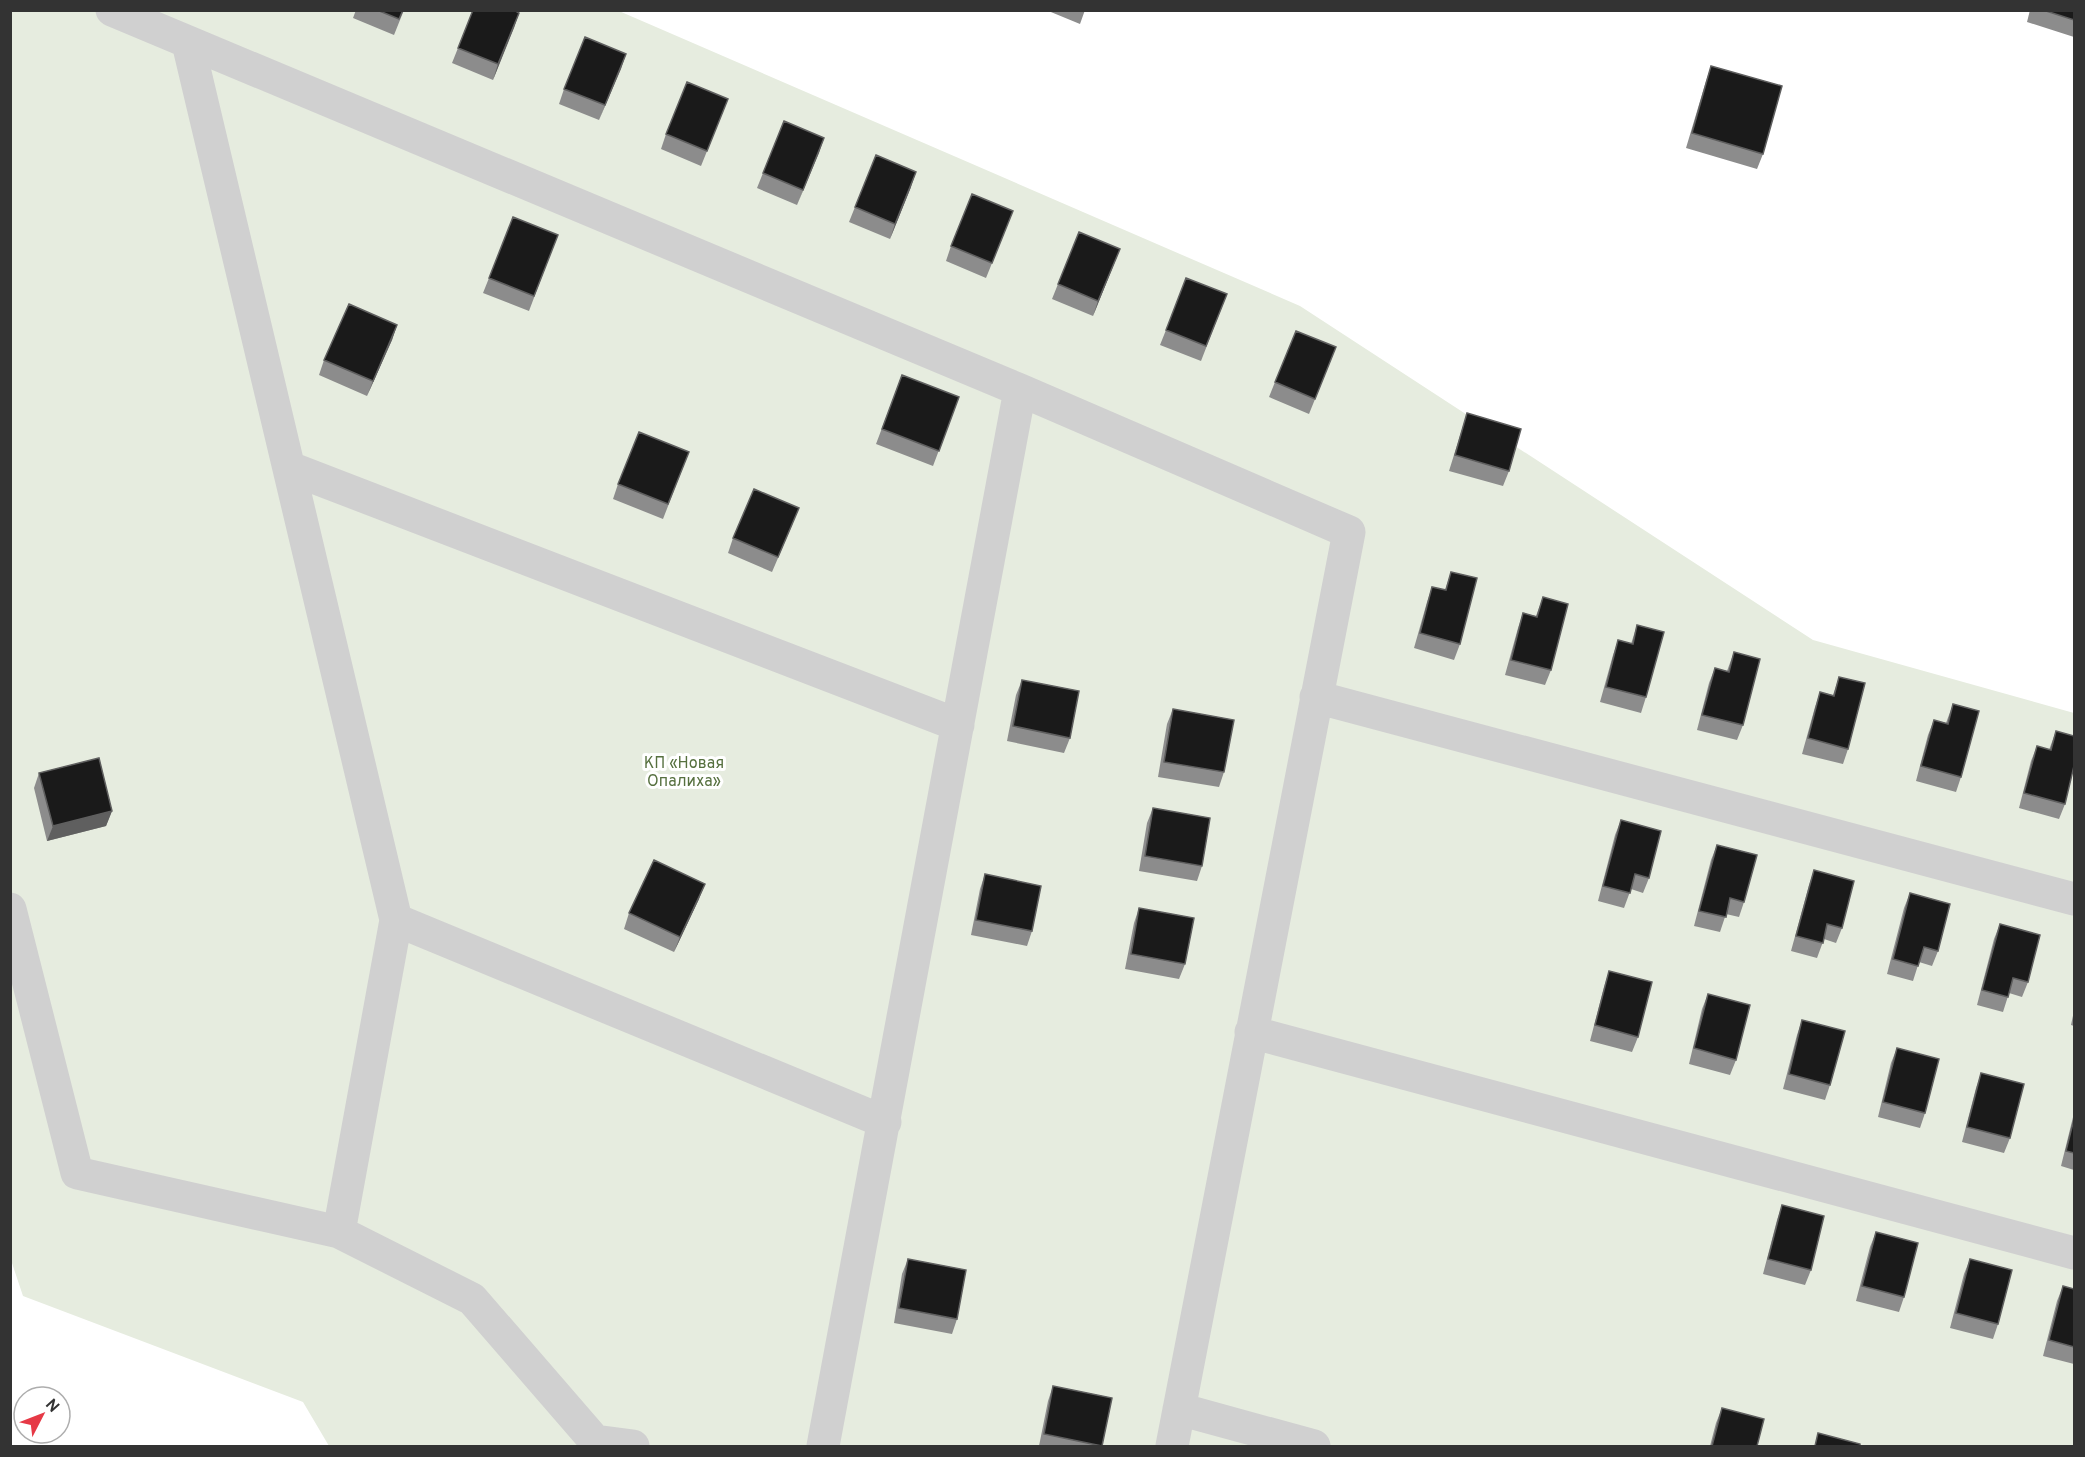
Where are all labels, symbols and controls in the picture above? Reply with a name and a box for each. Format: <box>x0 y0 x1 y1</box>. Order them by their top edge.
park label: КП «Новая Опалиха» <box>644 754 724 792</box>
north arrow <box>12 1385 72 1445</box>
text: N <box>40 1395 63 1417</box>

